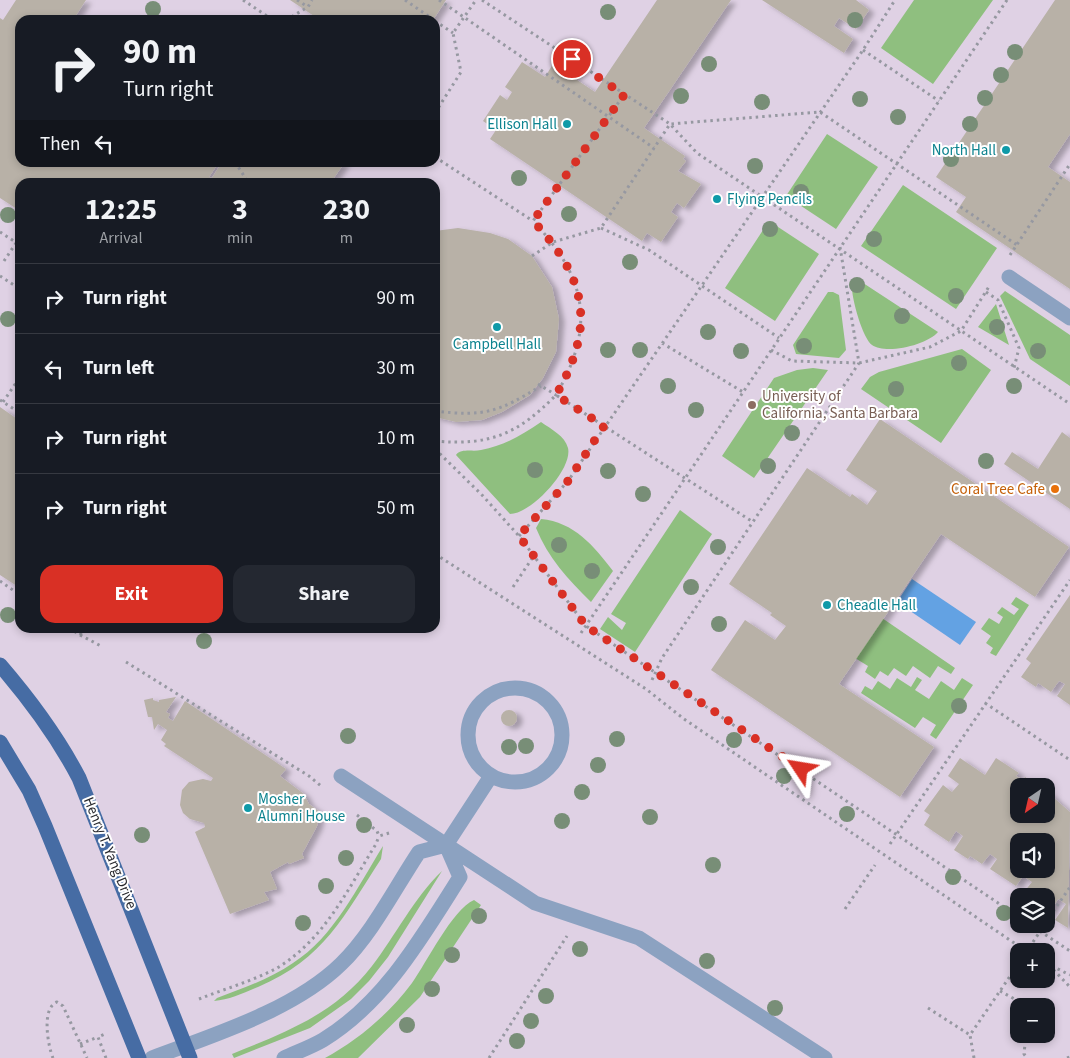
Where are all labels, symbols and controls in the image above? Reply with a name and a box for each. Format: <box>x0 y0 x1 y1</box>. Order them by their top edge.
text: 90 m <box>123 27 197 77</box>
icon: right <box>40 35 105 100</box>
pin <box>551 38 593 80</box>
icon: arrive <box>558 45 586 73</box>
text: Turn right <box>123 73 213 105</box>
place label: Ellison Hall <box>487 114 557 135</box>
marker: Ellison Hall <box>561 118 573 130</box>
icon: left <box>90 130 118 158</box>
text: Then <box>40 131 80 158</box>
place label: North Hall <box>932 140 996 161</box>
marker: North Hall <box>1000 144 1012 156</box>
text: 12:25 <box>85 188 157 231</box>
text: 3 <box>232 188 248 231</box>
text: 230 <box>323 188 370 231</box>
place label: Flying Pencils <box>727 189 812 210</box>
marker: Flying Pencils <box>711 193 723 205</box>
text: Arrival <box>99 227 142 249</box>
text: min <box>227 227 253 249</box>
text: m <box>340 227 353 249</box>
icon: right <box>40 285 68 313</box>
text: Turn right <box>83 285 167 312</box>
text: 90 m <box>377 285 415 312</box>
marker: Campbell Hall <box>491 321 503 333</box>
place label: Campbell Hall <box>453 334 541 355</box>
icon: left <box>40 355 68 383</box>
text: Turn left <box>83 355 154 382</box>
text: 30 m <box>377 355 415 382</box>
place label: University of California, Santa Barbara <box>762 386 918 424</box>
marker: University of California, Santa Barbara <box>746 399 758 411</box>
icon: right <box>40 425 68 453</box>
text: Turn right <box>83 425 167 452</box>
text: 10 m <box>377 425 415 452</box>
place label: Coral Tree Cafe <box>951 479 1045 500</box>
marker: Coral Tree Cafe <box>1049 483 1061 495</box>
icon: right <box>40 495 68 523</box>
text: Turn right <box>83 495 167 522</box>
text: 50 m <box>377 495 415 522</box>
button: Exit <box>40 565 223 623</box>
button: Share <box>233 565 415 623</box>
place label: Cheadle Hall <box>837 595 916 616</box>
marker: Cheadle Hall <box>821 599 833 611</box>
position arrow <box>774 742 826 794</box>
north arrow <box>1010 778 1055 822</box>
map controls <box>1010 778 1055 1043</box>
place label: Mosher Alumni House <box>258 789 345 827</box>
street label: Henry T. Yang Drive <box>78 794 142 912</box>
marker: Mosher Alumni House <box>242 802 254 814</box>
button: sound <box>1010 833 1055 878</box>
button: layers <box>1010 888 1055 933</box>
button: + <box>1010 943 1055 988</box>
button: − <box>1010 998 1055 1043</box>

